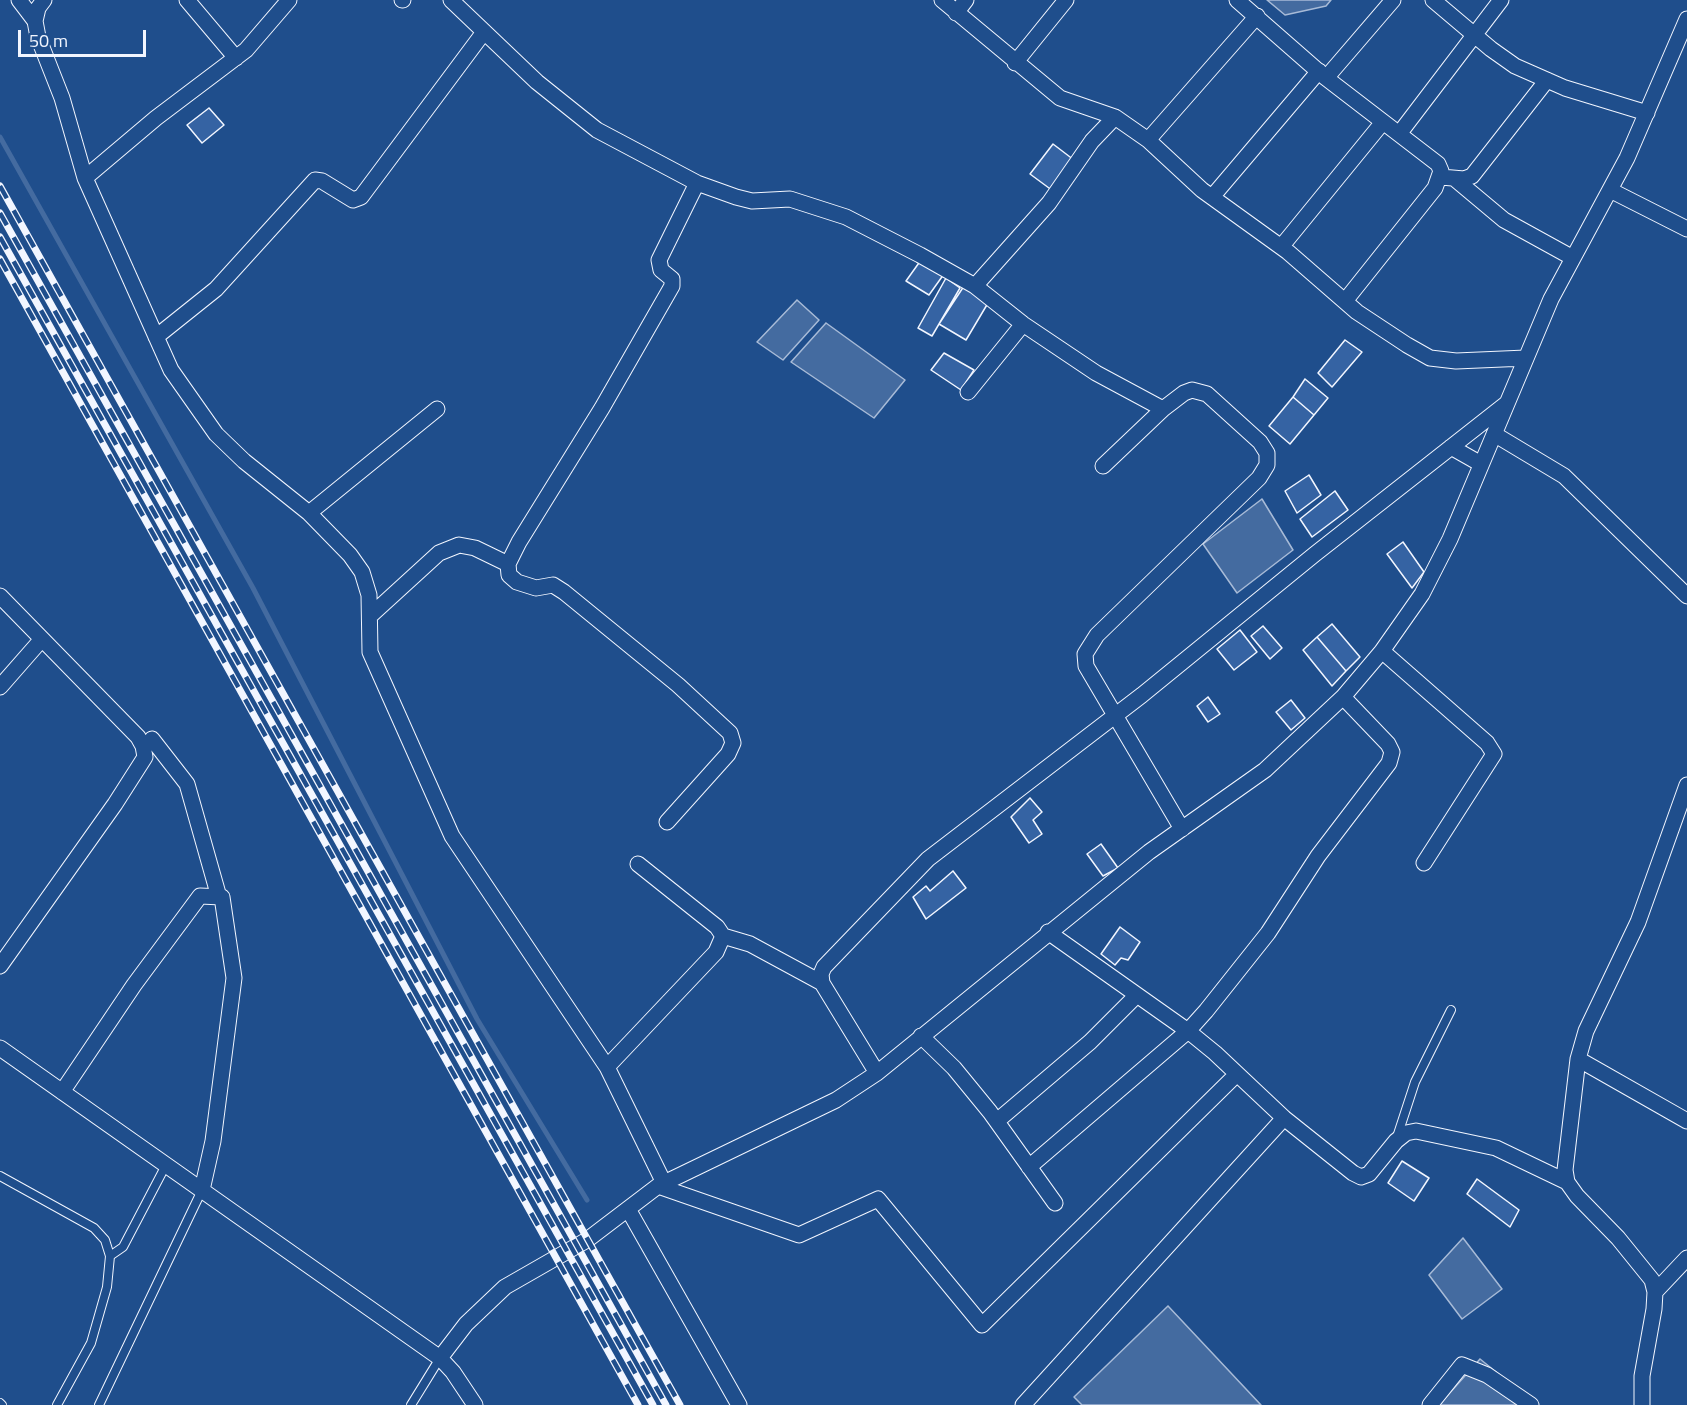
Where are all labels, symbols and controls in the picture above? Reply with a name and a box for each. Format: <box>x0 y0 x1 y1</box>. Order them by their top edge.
scale bar <box>21 18 148 56</box>
text: 50 m <box>29 27 68 54</box>

